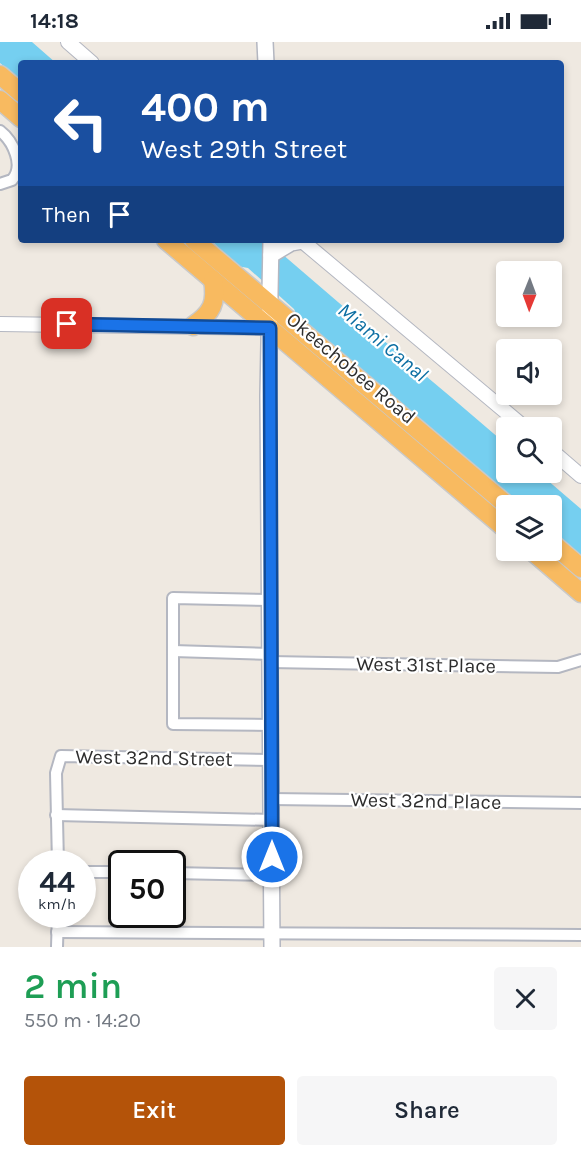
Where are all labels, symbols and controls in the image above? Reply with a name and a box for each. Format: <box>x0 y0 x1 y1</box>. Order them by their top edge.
text: 14:18 <box>30 8 79 34</box>
text: 400 m <box>141 82 270 132</box>
icon: left <box>42 84 120 162</box>
text: West 29th Street <box>141 133 347 165</box>
icon: arrive <box>103 198 136 231</box>
text: Then <box>42 202 91 228</box>
north arrow <box>496 261 562 327</box>
map controls <box>496 261 562 561</box>
pin <box>41 298 92 349</box>
water label: Miami Canal <box>333 298 433 386</box>
icon: arrive <box>50 307 83 340</box>
street label: Okeechobee Road <box>282 307 420 429</box>
button: sound <box>496 339 562 405</box>
button: search <box>496 417 562 483</box>
button: layers <box>496 495 562 561</box>
street label: West 31st Place <box>356 652 496 678</box>
street label: West 32nd Street <box>75 745 233 771</box>
street label: West 32nd Place <box>350 788 502 814</box>
position arrow <box>240 825 304 889</box>
speed limit sign: 50 <box>108 850 186 928</box>
text: 44 <box>39 864 75 900</box>
text: km/h <box>38 895 76 913</box>
text: 2 min <box>24 965 122 1007</box>
button: close <box>494 967 557 1030</box>
text: 550 m · 14:20 <box>24 1009 141 1032</box>
button: Exit <box>24 1076 285 1145</box>
button: Share <box>297 1076 557 1145</box>

